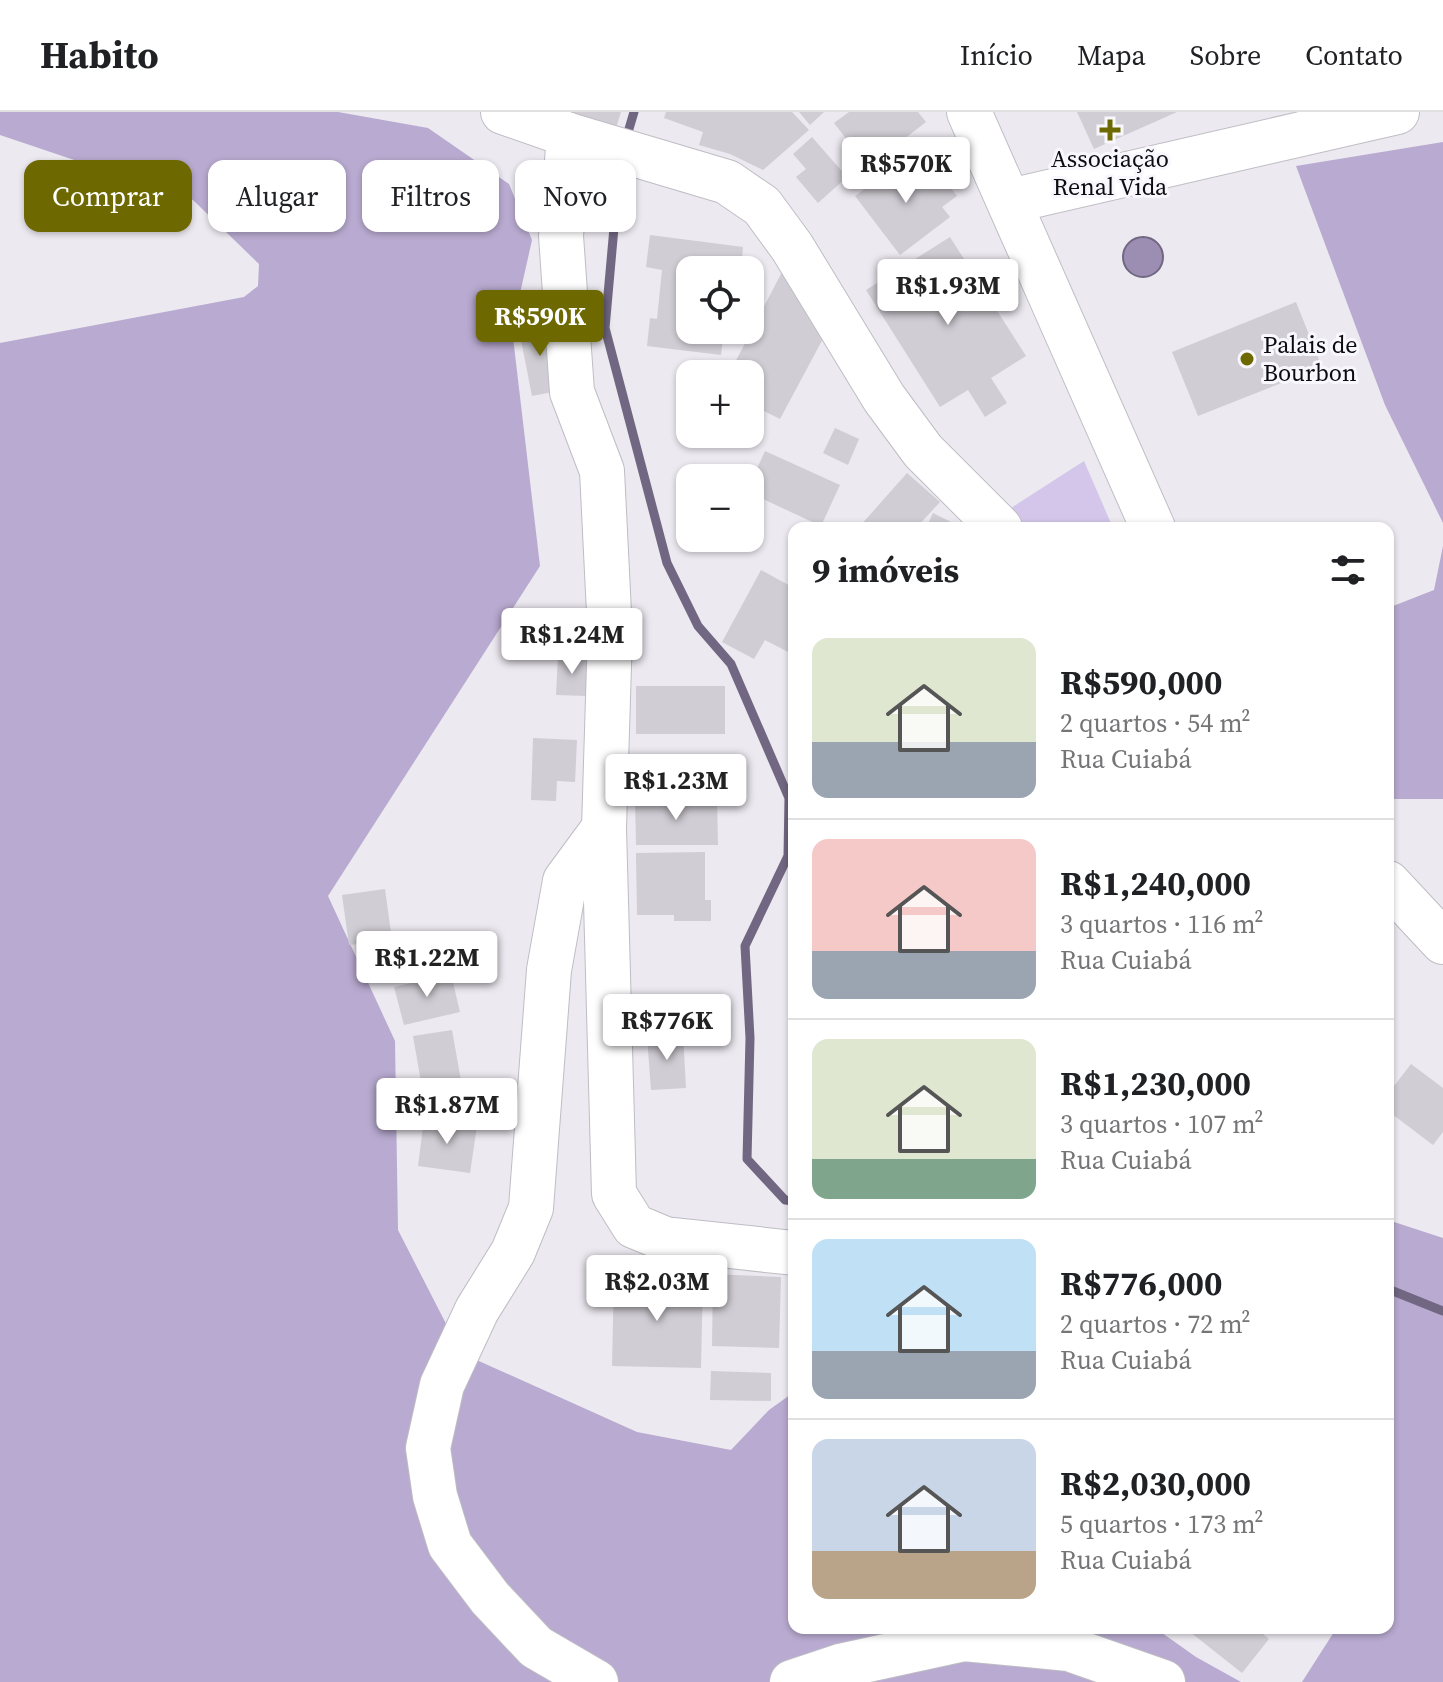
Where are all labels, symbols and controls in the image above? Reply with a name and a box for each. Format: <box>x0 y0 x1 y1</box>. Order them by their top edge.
text: Habito <box>40 29 159 81</box>
text: Início <box>960 36 1033 74</box>
text: Mapa <box>1077 36 1146 74</box>
text: Sobre <box>1190 36 1261 74</box>
text: Contato <box>1305 36 1403 74</box>
marker: Associação Renal Vida <box>1099 119 1121 141</box>
pin: R$570K <box>841 137 971 205</box>
place label: Associação Renal Vida <box>1051 142 1169 203</box>
text: R$570K <box>860 145 952 181</box>
chip: Comprar <box>24 160 192 232</box>
chip: Alugar <box>208 160 346 232</box>
chip: Filtros <box>362 160 499 232</box>
chip: Novo <box>515 160 636 232</box>
map controls <box>676 256 764 552</box>
button: locate <box>676 256 764 344</box>
pin: R$1.93M <box>874 259 1022 327</box>
text: R$1.93M <box>895 267 1001 303</box>
pin: R$590K <box>475 290 605 358</box>
text: R$590K <box>494 298 586 334</box>
place label: Palais de Bourbon <box>1263 328 1358 389</box>
marker: Palais de Bourbon <box>1238 350 1256 368</box>
button: + <box>676 360 764 448</box>
button: − <box>676 464 764 552</box>
text: 9 imóveis <box>812 547 959 593</box>
icon: filters <box>1326 548 1370 592</box>
pin: R$1.24M <box>498 608 646 676</box>
text: R$1.24M <box>519 616 625 652</box>
text: R$590,000 <box>1060 659 1222 705</box>
icon: home <box>876 670 972 766</box>
text: 2 quartos · 54 m² <box>1060 705 1251 741</box>
text: Rua Cuiabá <box>1060 741 1192 777</box>
pin: R$1.23M <box>602 754 750 822</box>
text: R$1.23M <box>623 762 729 798</box>
text: R$1,240,000 <box>1060 860 1251 906</box>
icon: home <box>876 871 972 967</box>
text: 3 quartos · 116 m² <box>1060 906 1264 942</box>
pin: R$1.22M <box>353 931 501 999</box>
text: R$1.22M <box>374 939 480 975</box>
text: Rua Cuiabá <box>1060 942 1192 978</box>
pin: R$776K <box>602 994 732 1062</box>
text: R$776K <box>621 1002 713 1038</box>
text: R$1,230,000 <box>1060 1060 1251 1106</box>
icon: home <box>876 1071 972 1167</box>
pin: R$1.87M <box>373 1078 521 1146</box>
text: R$1.87M <box>394 1086 500 1122</box>
text: 3 quartos · 107 m² <box>1060 1106 1264 1142</box>
text: Rua Cuiabá <box>1060 1142 1192 1178</box>
pin: R$2.03M <box>583 1255 731 1323</box>
text: R$776,000 <box>1060 1260 1222 1306</box>
text: R$2.03M <box>604 1263 710 1299</box>
icon: home <box>876 1271 972 1367</box>
text: 2 quartos · 72 m² <box>1060 1306 1251 1342</box>
text: Rua Cuiabá <box>1060 1342 1192 1378</box>
text: R$2,030,000 <box>1060 1460 1251 1506</box>
icon: home <box>876 1471 972 1567</box>
text: 5 quartos · 173 m² <box>1060 1506 1264 1542</box>
text: Rua Cuiabá <box>1060 1542 1192 1578</box>

